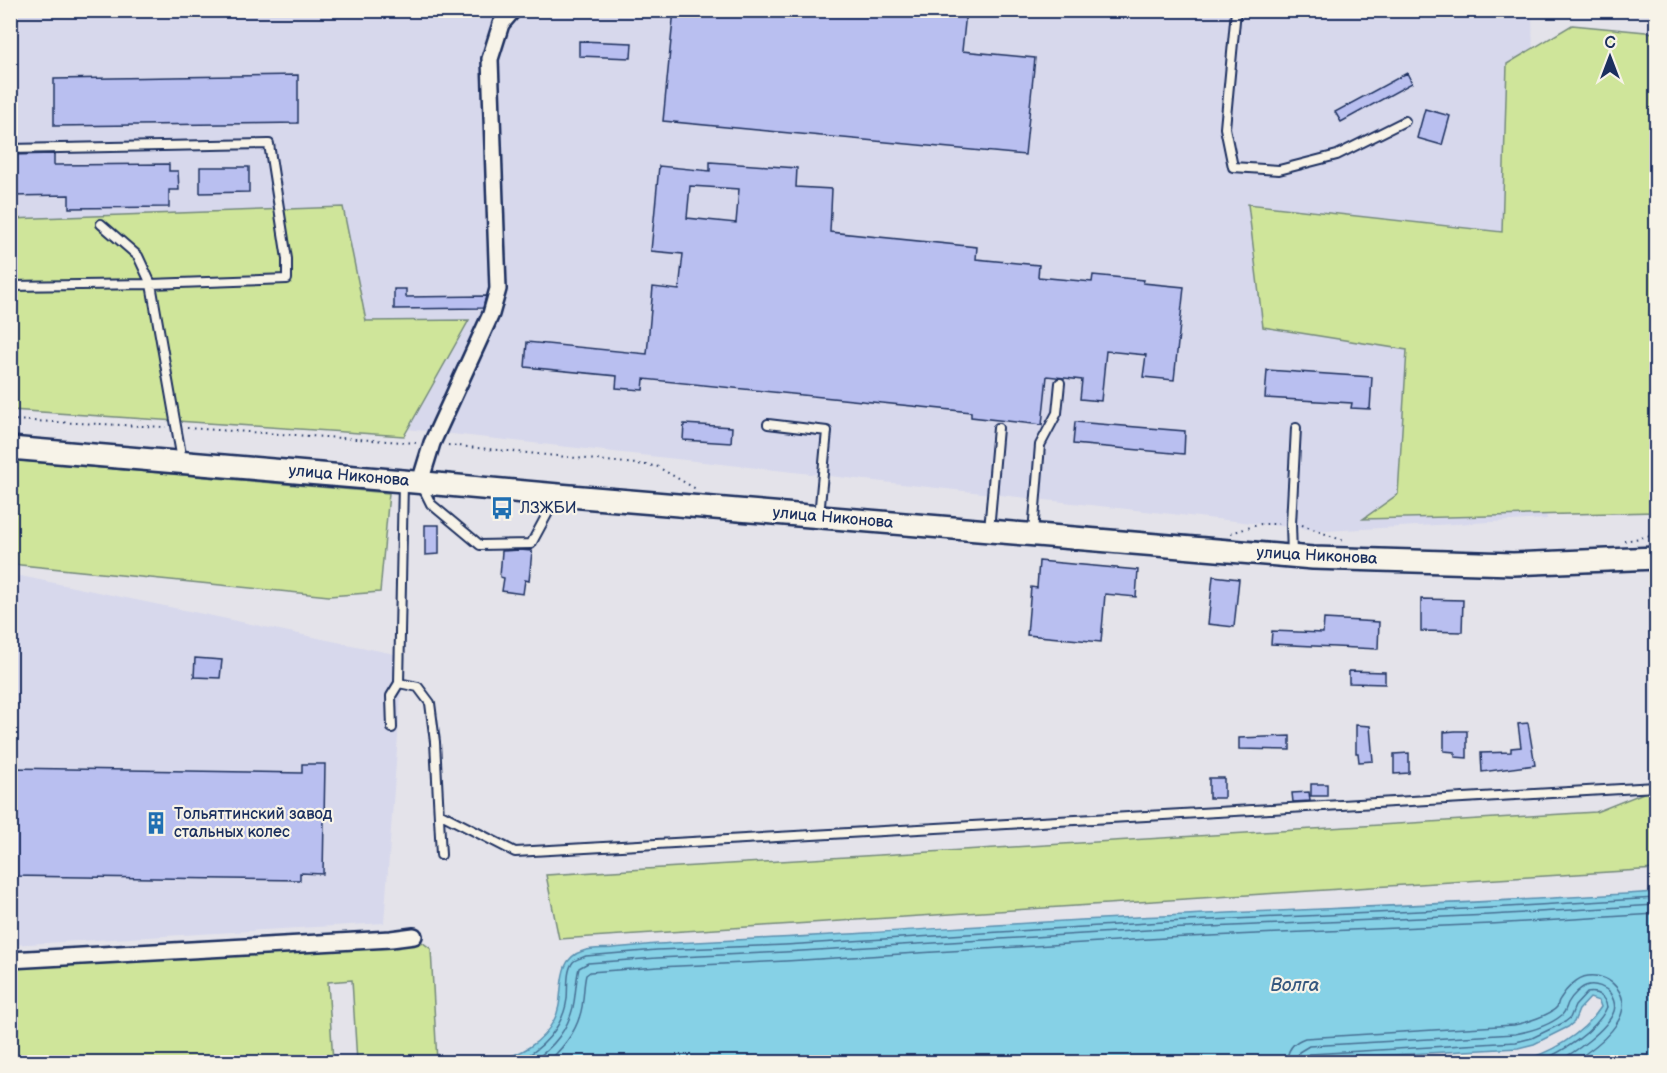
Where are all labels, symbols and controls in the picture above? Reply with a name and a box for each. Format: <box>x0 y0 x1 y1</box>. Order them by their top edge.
north arrow <box>1580 27 1640 87</box>
text: С <box>1604 34 1616 53</box>
street label: улица Никонова <box>288 461 411 491</box>
bus stop icon: ЛЗЖБИ <box>489 495 515 521</box>
place label: ЛЗЖБИ <box>519 499 577 518</box>
street label: улица Никонова <box>772 503 895 533</box>
street label: улица Никонова <box>1256 543 1379 569</box>
place label: Тольяттинский завод стальных колес <box>174 805 332 842</box>
building icon: Тольяттинский завод стальных колес <box>143 810 169 836</box>
water label: Волга <box>1271 975 1319 996</box>

